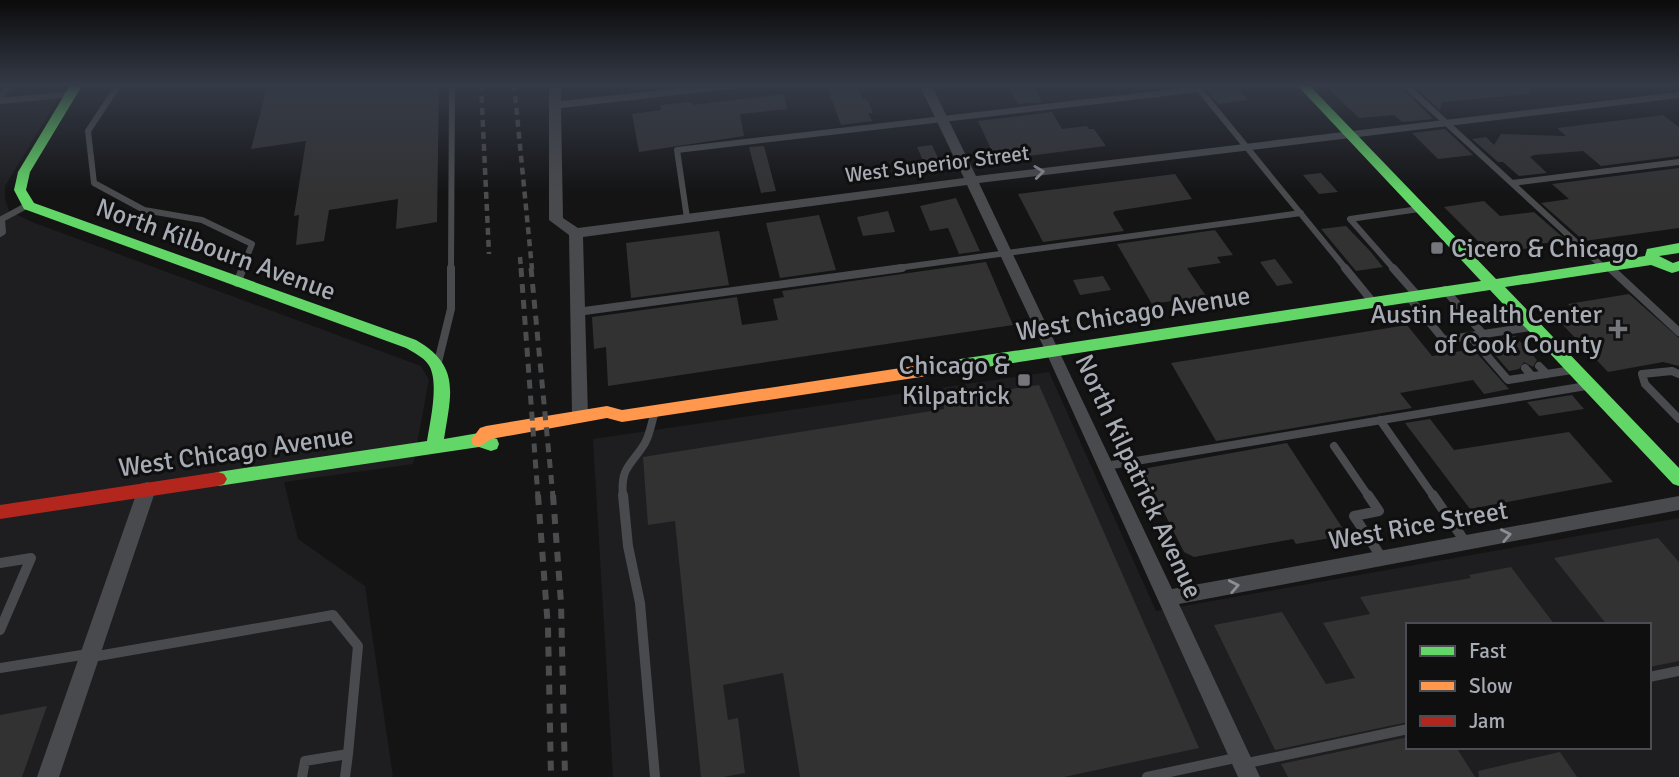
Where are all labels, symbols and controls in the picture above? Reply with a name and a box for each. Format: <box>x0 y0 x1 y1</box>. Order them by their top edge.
street label: West Superior Street <box>843 140 1031 188</box>
one-way arrow <box>1034 165 1045 180</box>
street label: North Kilbourn Avenue <box>91 192 340 308</box>
place label: Cicero & Chicago <box>1451 233 1639 265</box>
marker: Cicero & Chicago <box>1429 240 1445 256</box>
street label: West Chicago Avenue <box>1014 280 1253 348</box>
place label: Austin Health Center of Cook County <box>1370 299 1602 361</box>
marker: Austin Health Center of Cook County <box>1608 319 1628 339</box>
street label: North Kilpatrick Avenue <box>1067 349 1209 604</box>
place label: Chicago & Kilpatrick <box>899 350 1010 412</box>
marker: Chicago & Kilpatrick <box>1016 372 1032 388</box>
street label: West Chicago Avenue <box>117 420 356 484</box>
street label: West Rice Street <box>1326 494 1510 558</box>
one-way arrow <box>1500 529 1512 544</box>
one-way arrow <box>1228 579 1240 594</box>
legend <box>1406 623 1651 749</box>
text: Fast <box>1469 638 1506 664</box>
text: Slow <box>1469 673 1513 699</box>
text: Jam <box>1469 708 1505 734</box>

